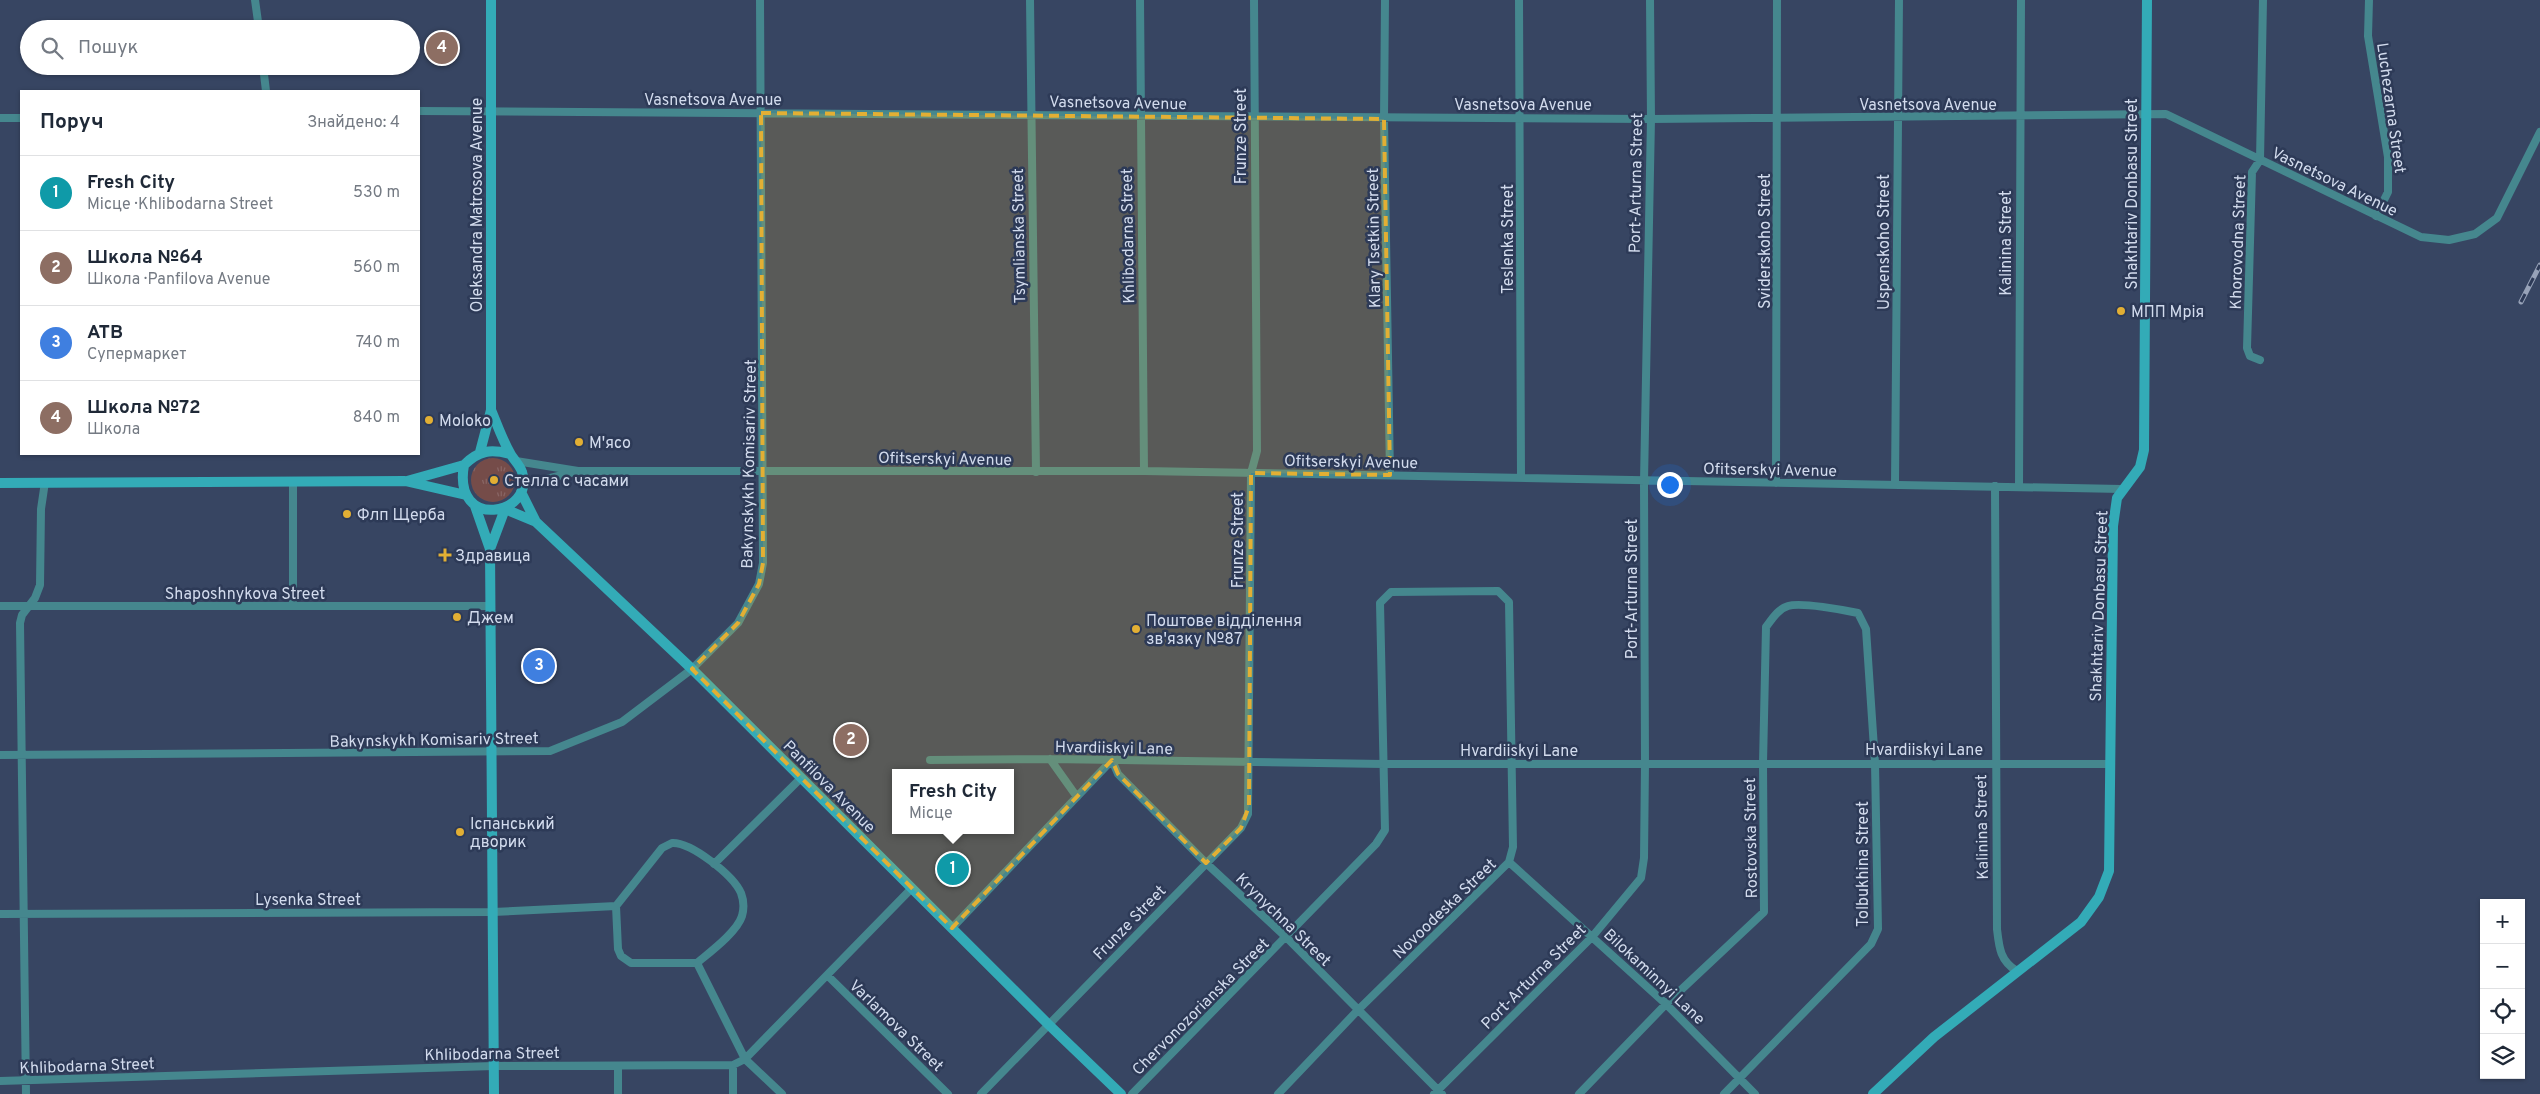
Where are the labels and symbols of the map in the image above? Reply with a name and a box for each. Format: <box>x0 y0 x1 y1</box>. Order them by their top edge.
pin: 4 <box>426 29 458 67</box>
street label: Luchezarna Street <box>2371 42 2409 175</box>
street label: Frunze Street <box>1232 88 1252 184</box>
street label: Vasnetsova Avenue <box>644 91 782 111</box>
street label: Vasnetsova Avenue <box>1049 93 1187 115</box>
street label: Vasnetsova Avenue <box>1454 96 1592 116</box>
street label: Vasnetsova Avenue <box>1859 96 1997 116</box>
street label: Oleksandra Matrosova Avenue <box>468 98 488 312</box>
street label: Shakhtariv Donbasu Street <box>2123 98 2143 290</box>
street label: Port-Arturna Street <box>1626 113 1648 253</box>
street label: Vasnetsova Avenue <box>2268 144 2400 222</box>
street label: Tsymlianska Street <box>1009 168 1031 304</box>
street label: Khlibodarna Street <box>1118 168 1140 304</box>
street label: Klary Tsetkin Street <box>1364 168 1386 308</box>
street label: Sviderskoho Street <box>1756 173 1776 309</box>
street label: Uspenskoho Street <box>1875 174 1895 310</box>
street label: Khorovodna Street <box>2227 174 2251 310</box>
street label: Teslenka Street <box>1499 184 1519 294</box>
street label: Kalinina Street <box>1997 190 2017 296</box>
place label: МПП Мрія <box>2131 303 2204 323</box>
marker: МПП Мрія <box>2115 305 2127 317</box>
street label: Bakynskykh Komisariv Street <box>738 359 762 569</box>
place label: Moloko <box>439 412 491 432</box>
marker: Moloko <box>423 414 435 426</box>
place label: М'ясо <box>589 434 631 454</box>
marker: М'ясо <box>573 436 585 448</box>
street label: Ofitserskyi Avenue <box>878 449 1012 471</box>
street label: Ofitserskyi Avenue <box>1284 452 1418 474</box>
street label: Ofitserskyi Avenue <box>1703 460 1837 482</box>
place label: Стелла с часами <box>504 472 629 492</box>
your location <box>1657 472 1683 498</box>
marker: Стелла с часами <box>488 474 500 486</box>
street label: Frunze Street <box>1229 492 1249 588</box>
place label: Флп Щерба <box>357 506 445 526</box>
marker: Флп Щерба <box>341 508 353 520</box>
street label: Shakhtariv Donbasu Street <box>2087 510 2113 702</box>
street label: Port-Arturna Street <box>1623 519 1643 659</box>
place label: Здравица <box>455 547 530 567</box>
marker: Здравица <box>439 549 451 561</box>
street label: Shaposhnykova Street <box>165 585 325 605</box>
place label: Джем <box>467 609 514 629</box>
marker: Джем <box>451 611 463 623</box>
place label: Поштове відділення зв'язку №87 <box>1146 612 1302 650</box>
marker: Поштове відділення зв'язку №87 <box>1130 623 1142 635</box>
pin: 3 <box>523 647 555 685</box>
pin: 2 <box>835 721 867 759</box>
street label: Bakynskykh Komisariv Street <box>329 729 539 753</box>
street label: Panfilova Avenue <box>778 737 879 838</box>
street label: Hvardiiskyi Lane <box>1055 738 1173 760</box>
street label: Hvardiiskyi Lane <box>1865 741 1983 761</box>
street label: Hvardiiskyi Lane <box>1460 742 1578 762</box>
street label: Kalinina Street <box>1972 774 1994 880</box>
street label: Rostovska Street <box>1741 777 1763 899</box>
street label: Tolbukhina Street <box>1854 801 1874 927</box>
place label: Іспанський дворик <box>470 815 555 853</box>
marker: Іспанський дворик <box>454 826 466 838</box>
pin: 1 <box>937 850 969 888</box>
street label: Novoodeska Street <box>1390 855 1501 964</box>
street label: Krynychna Street <box>1231 870 1335 971</box>
street label: Frunze Street <box>1090 882 1171 965</box>
street label: Lysenka Street <box>255 891 361 911</box>
street label: Port-Arturna Street <box>1478 921 1591 1034</box>
street label: Bilokaminnyi Lane <box>1599 925 1709 1030</box>
street label: Chervonozorianska Street <box>1129 935 1274 1080</box>
street label: Varlamova Street <box>844 976 947 1077</box>
street label: Khlibodarna Street <box>424 1044 560 1066</box>
street label: Khlibodarna Street <box>19 1055 155 1079</box>

